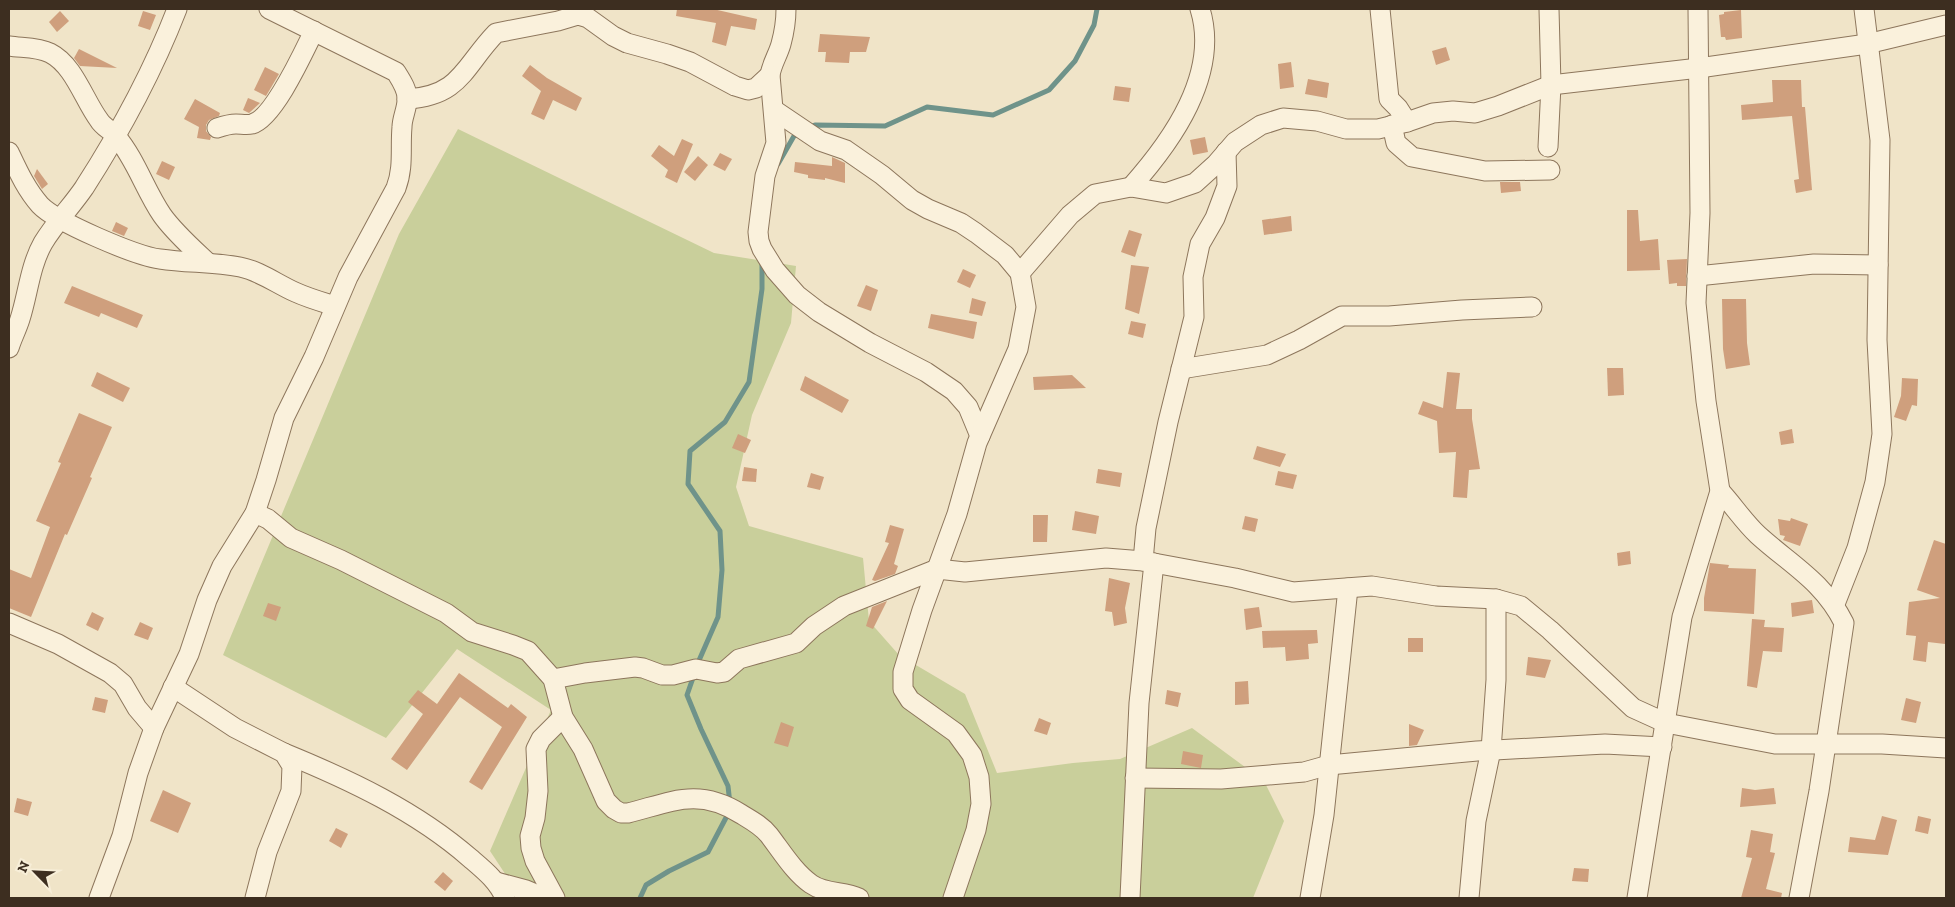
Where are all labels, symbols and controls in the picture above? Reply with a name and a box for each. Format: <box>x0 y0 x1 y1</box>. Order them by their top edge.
north arrow <box>10 847 60 897</box>
text: N <box>14 858 34 875</box>

